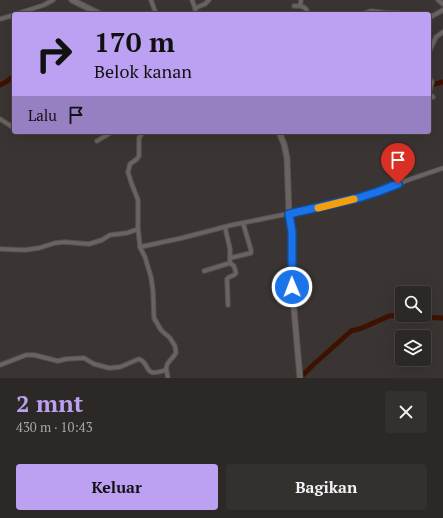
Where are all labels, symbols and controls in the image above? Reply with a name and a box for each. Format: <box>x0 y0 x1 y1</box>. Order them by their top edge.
text: 170 m <box>94 23 175 60</box>
icon: right <box>28 28 80 80</box>
text: Belok kanan <box>94 59 192 83</box>
icon: arrive <box>65 104 87 126</box>
text: Lalu <box>28 105 57 125</box>
pin <box>381 143 415 184</box>
icon: arrive <box>387 149 409 171</box>
position arrow <box>271 266 313 308</box>
map controls <box>395 286 431 366</box>
button: search <box>395 286 431 322</box>
button: layers <box>395 330 431 366</box>
text: 2 mnt <box>16 387 83 419</box>
button: close <box>385 391 427 433</box>
text: 430 m · 10:43 <box>16 418 93 436</box>
button: Keluar <box>16 464 218 510</box>
button: Bagikan <box>226 464 427 510</box>

